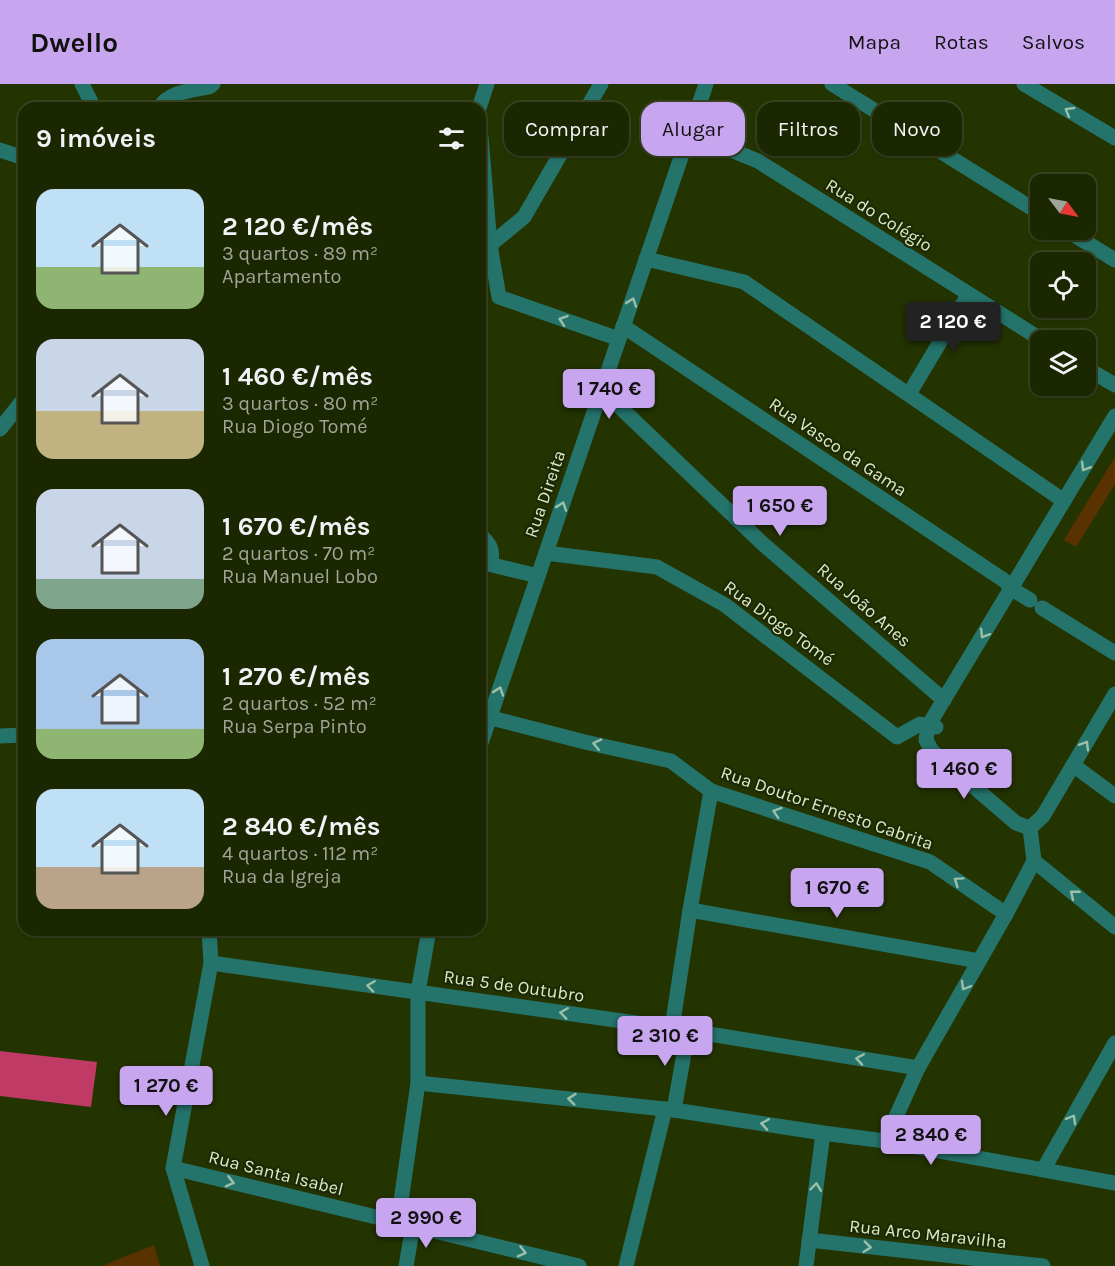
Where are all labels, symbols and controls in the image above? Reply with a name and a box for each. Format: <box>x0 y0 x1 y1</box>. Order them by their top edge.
text: Dwello <box>30 26 118 59</box>
text: Mapa <box>848 30 901 54</box>
text: Rotas <box>934 30 989 54</box>
text: Salvos <box>1022 30 1085 54</box>
chip: Comprar <box>504 102 629 156</box>
chip: Alugar <box>641 102 745 156</box>
chip: Filtros <box>757 102 860 156</box>
chip: Novo <box>872 102 962 156</box>
one-way arrow <box>1065 106 1075 118</box>
icon: filters <box>435 122 468 155</box>
text: 9 imóveis <box>36 123 156 154</box>
street label: Rua do Colégio <box>822 174 936 256</box>
north arrow <box>1030 174 1096 240</box>
map controls <box>1030 174 1096 396</box>
text: 2 120 €/mês <box>222 211 373 242</box>
icon: home <box>84 213 156 285</box>
text: 3 quartos · 89 m² <box>222 242 378 265</box>
button: locate <box>1030 252 1096 318</box>
text: Apartamento <box>222 265 341 288</box>
one-way arrow <box>624 297 637 308</box>
pin: 2 120 € <box>898 302 1008 353</box>
text: 2 120 € <box>920 310 986 333</box>
one-way arrow <box>558 315 569 328</box>
button: layers <box>1030 330 1096 396</box>
text: 1 460 €/mês <box>222 361 373 392</box>
icon: home <box>84 363 156 435</box>
pin: 1 740 € <box>554 369 664 420</box>
text: 1 740 € <box>577 377 641 400</box>
text: 3 quartos · 80 m² <box>222 392 378 415</box>
street label: Rua Vasco da Gama <box>765 393 911 501</box>
text: Rua Diogo Tomé <box>222 415 368 438</box>
street label: Rua Direita <box>520 447 570 541</box>
one-way arrow <box>1080 461 1092 471</box>
pin: 1 650 € <box>725 486 835 537</box>
text: 1 650 € <box>747 494 813 517</box>
one-way arrow <box>554 501 567 512</box>
text: 1 670 €/mês <box>222 511 371 542</box>
icon: home <box>84 513 156 585</box>
text: 2 quartos · 70 m² <box>222 542 375 565</box>
street label: Rua João Anes <box>813 558 915 652</box>
text: Rua Manuel Lobo <box>222 565 378 588</box>
street label: Rua Diogo Tomé <box>720 576 838 670</box>
one-way arrow <box>980 628 992 638</box>
text: 1 270 €/mês <box>222 661 370 692</box>
icon: home <box>84 663 156 735</box>
one-way arrow <box>491 686 504 697</box>
text: 2 quartos · 52 m² <box>222 692 377 715</box>
text: Rua Serpa Pinto <box>222 715 367 738</box>
one-way arrow <box>592 739 602 752</box>
one-way arrow <box>1078 741 1089 751</box>
pin: 1 460 € <box>909 749 1019 800</box>
text: 1 460 € <box>931 757 997 780</box>
street label: Rua Doutor Ernesto Cabrita <box>718 761 936 855</box>
one-way arrow <box>772 807 783 819</box>
text: 2 840 €/mês <box>222 811 381 842</box>
icon: home <box>84 813 156 885</box>
text: 4 quartos · 112 m² <box>222 842 378 865</box>
text: Rua da Igreja <box>222 865 341 888</box>
pin: 1 670 € <box>782 868 892 919</box>
text: 1 670 € <box>805 876 869 899</box>
one-way arrow <box>954 877 965 888</box>
one-way arrow <box>1070 891 1081 902</box>
street label: Rua 5 de Outubro <box>442 965 586 1007</box>
one-way arrow <box>366 980 375 992</box>
one-way arrow <box>960 980 972 990</box>
one-way arrow <box>559 1007 568 1019</box>
pin: 2 310 € <box>610 1016 720 1067</box>
text: 2 310 € <box>631 1024 699 1047</box>
one-way arrow <box>855 1053 865 1065</box>
pin: 1 270 € <box>111 1066 221 1117</box>
text: 1 270 € <box>134 1074 198 1097</box>
one-way arrow <box>568 1093 577 1106</box>
pin: 2 840 € <box>876 1115 986 1166</box>
one-way arrow <box>1065 1115 1076 1125</box>
one-way arrow <box>761 1119 770 1131</box>
text: 2 840 € <box>895 1123 967 1146</box>
street label: Rua Santa Isabel <box>206 1146 346 1200</box>
one-way arrow <box>225 1174 235 1187</box>
one-way arrow <box>810 1183 822 1192</box>
pin: 2 990 € <box>371 1198 481 1249</box>
text: 2 990 € <box>390 1206 462 1229</box>
street label: Rua Arco Maravilha <box>848 1215 1008 1253</box>
one-way arrow <box>863 1240 872 1253</box>
one-way arrow <box>517 1245 527 1258</box>

